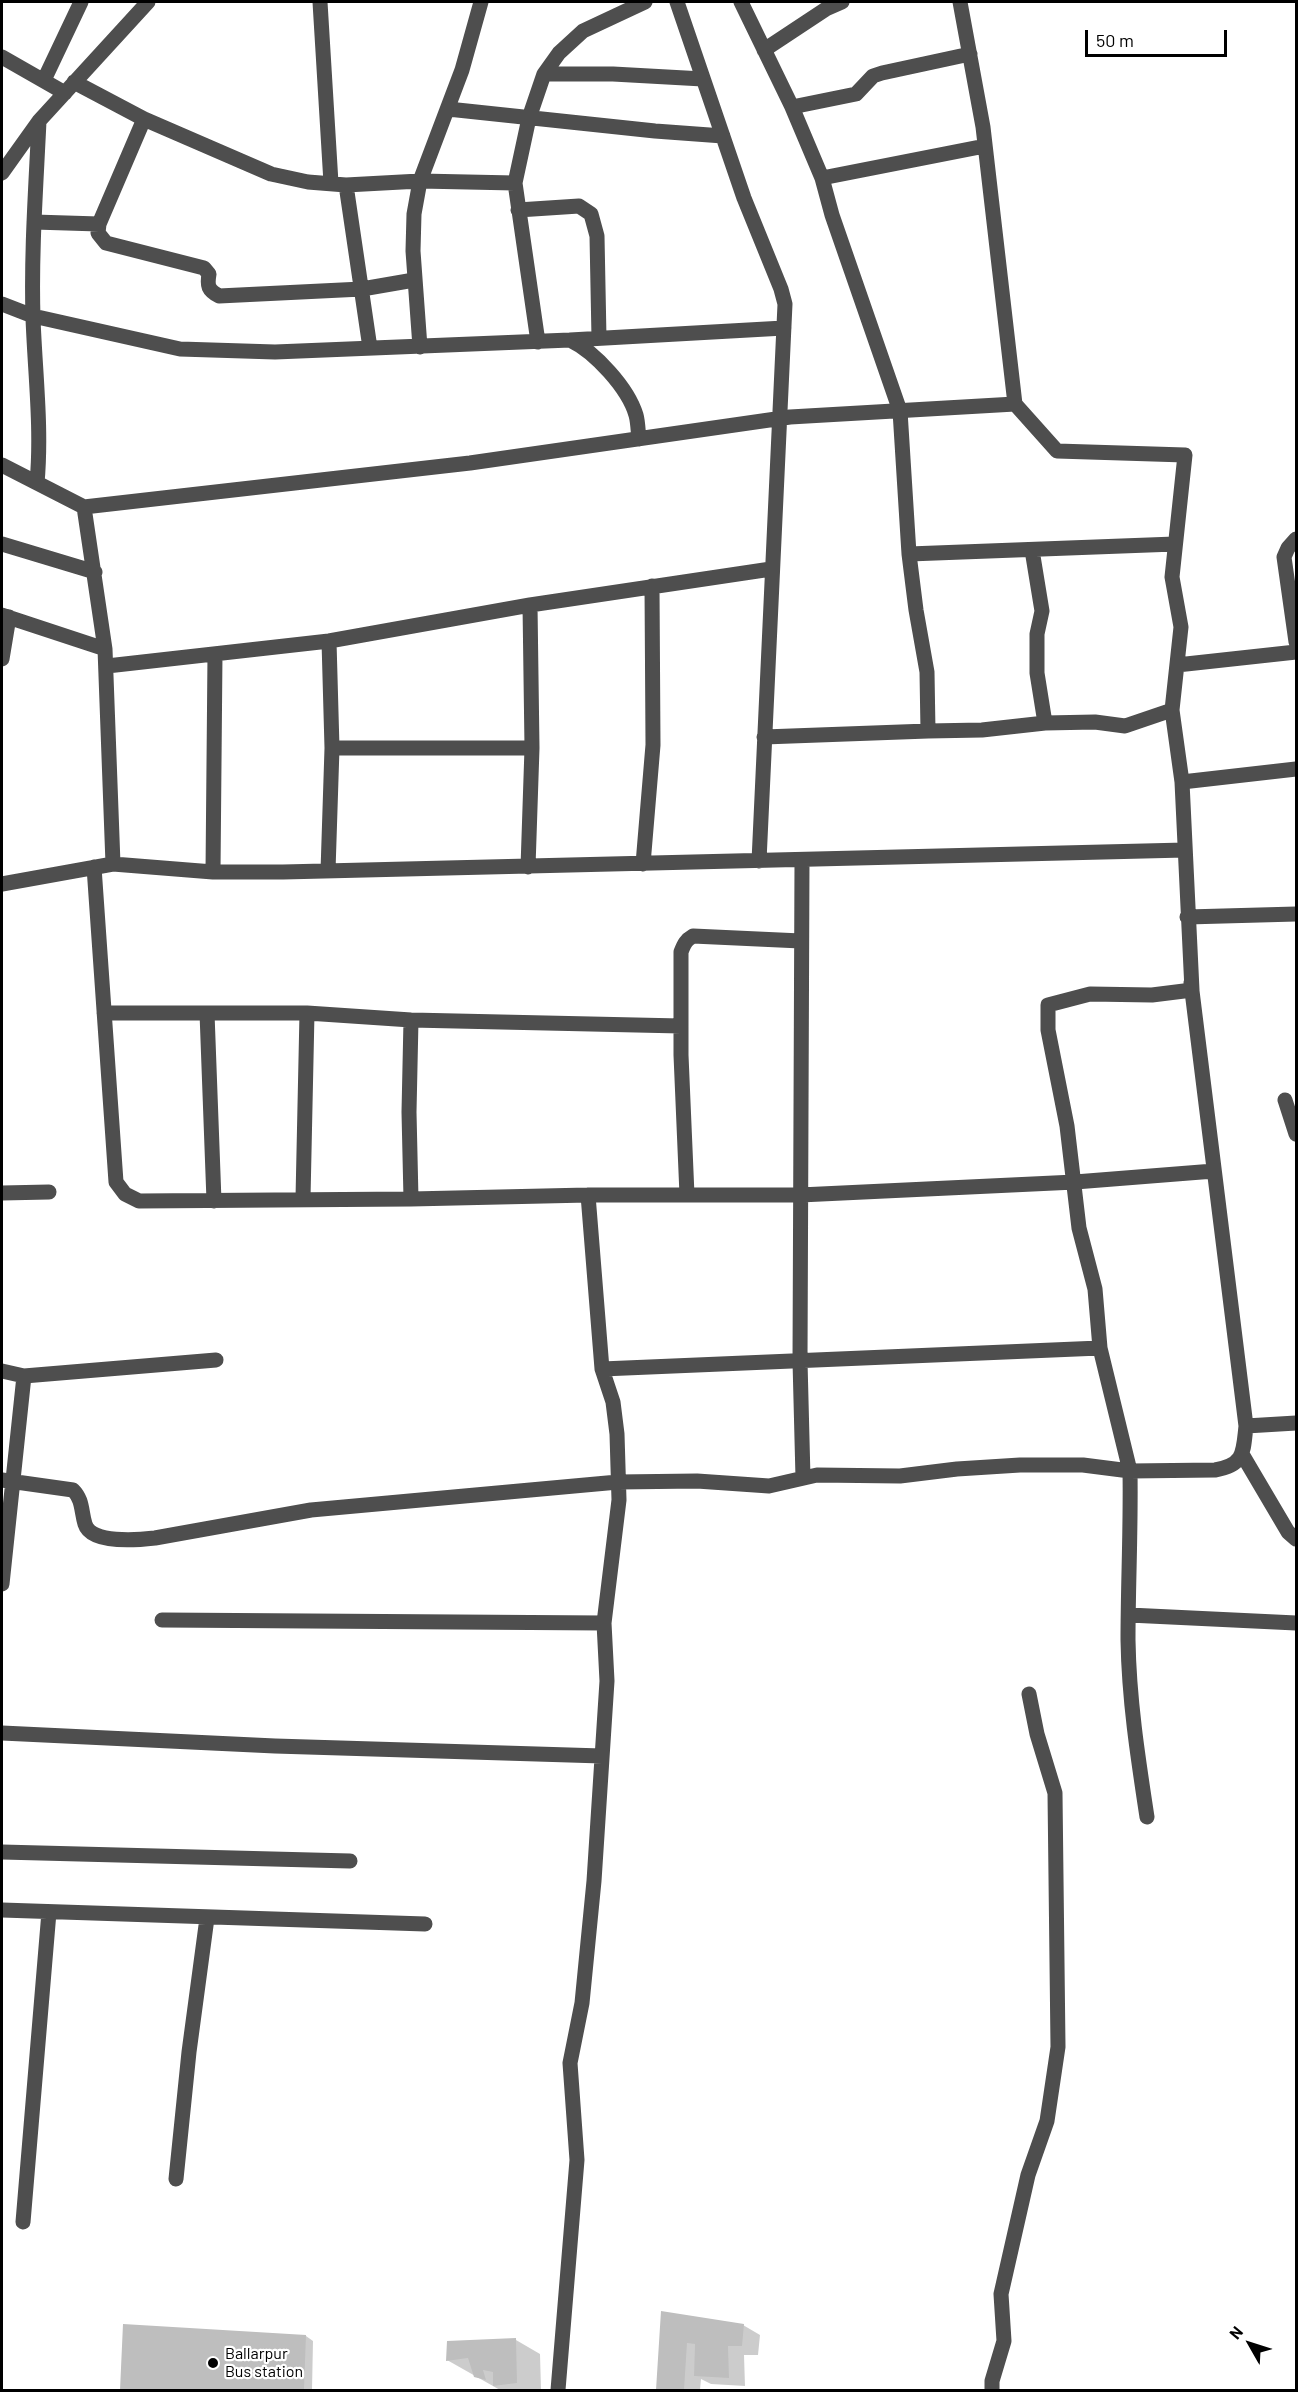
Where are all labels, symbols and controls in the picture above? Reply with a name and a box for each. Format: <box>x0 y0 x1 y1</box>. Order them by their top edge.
scale bar <box>1088 18 1230 56</box>
text: 50 m <box>1096 29 1134 51</box>
north arrow <box>1220 2314 1280 2374</box>
text: N <box>1225 2322 1246 2342</box>
place label: Ballarpur Bus station <box>225 2344 303 2382</box>
marker: Ballarpur Bus station <box>206 2356 220 2370</box>

